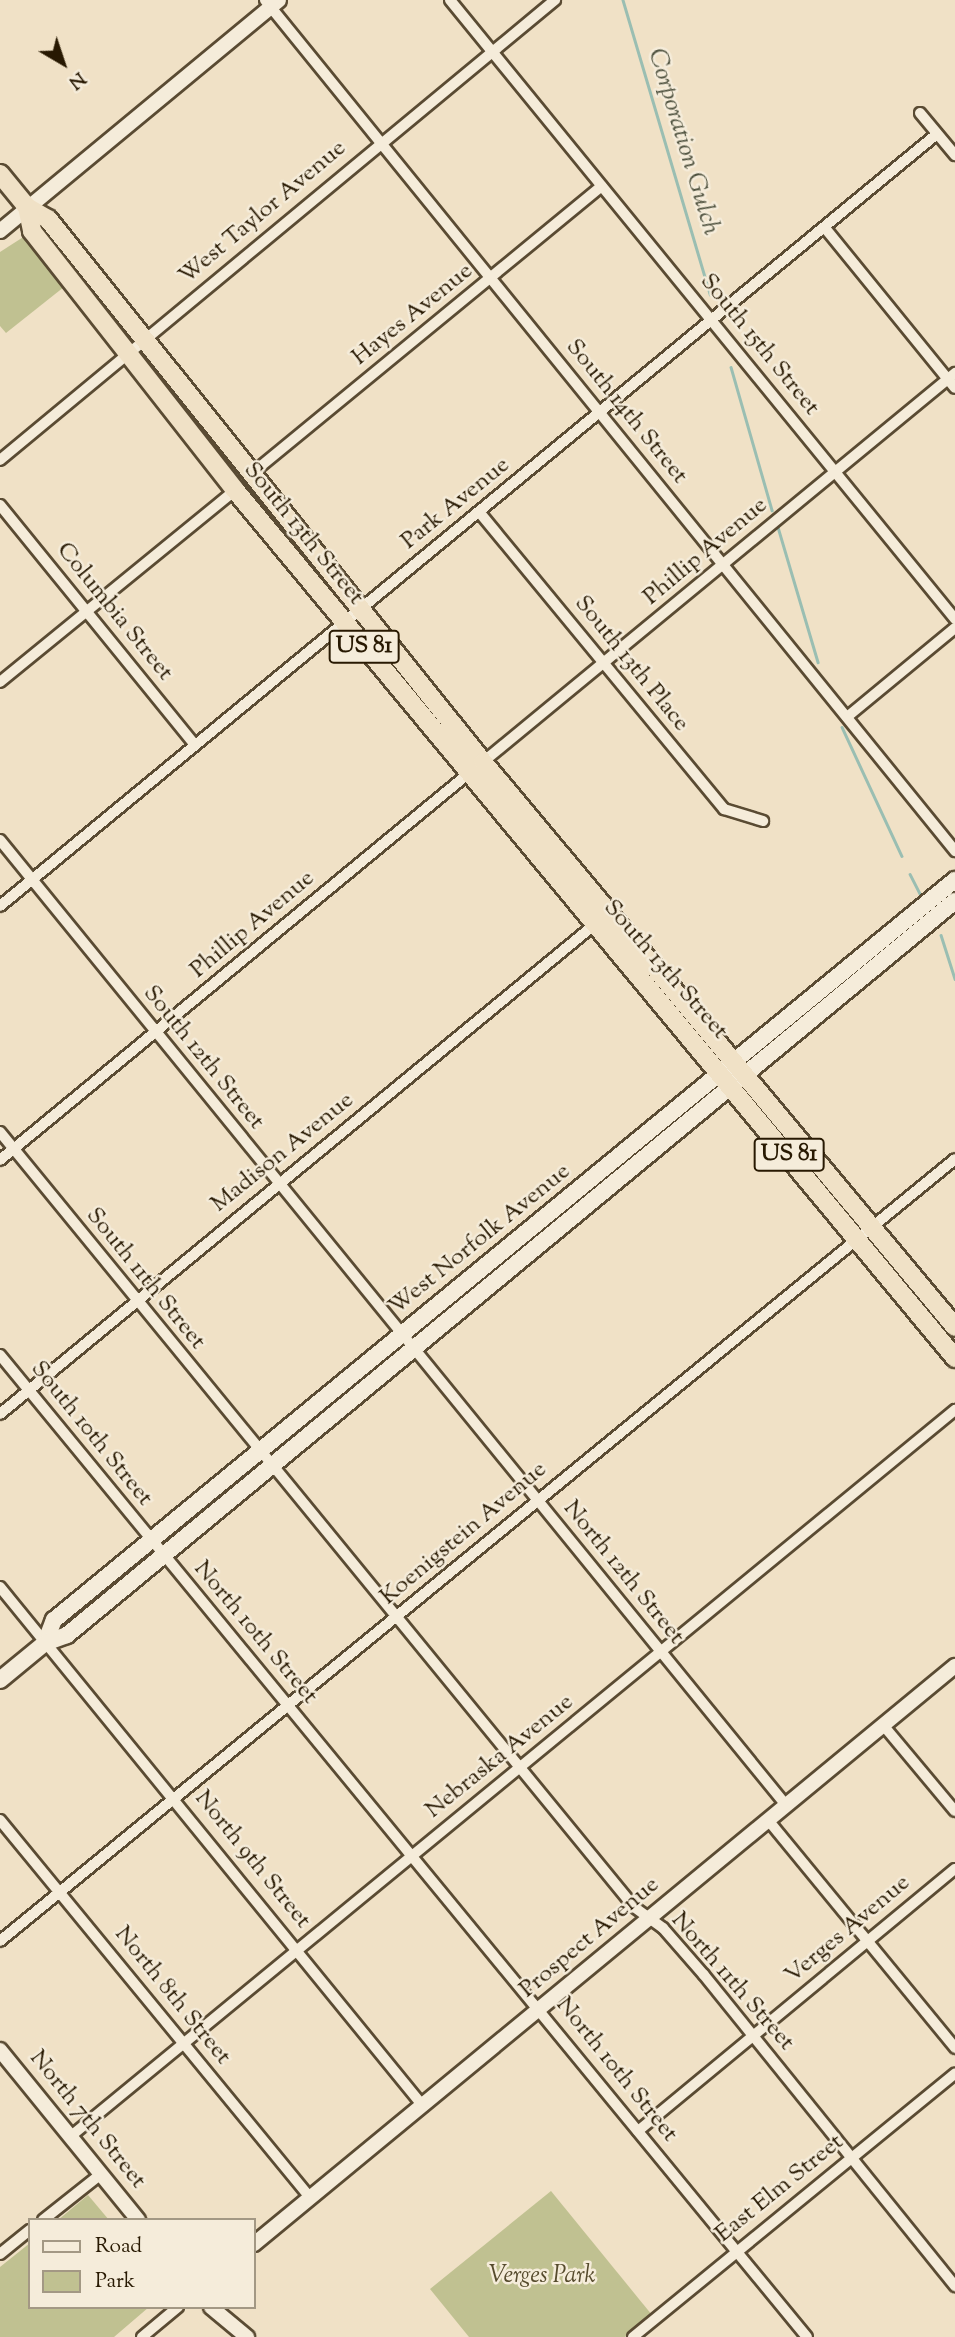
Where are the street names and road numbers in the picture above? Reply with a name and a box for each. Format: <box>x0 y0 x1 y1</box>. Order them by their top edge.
street label: West Taylor Avenue <box>174 135 352 291</box>
street label: Hayes Avenue <box>347 258 479 372</box>
street label: South 15th Street <box>693 268 825 422</box>
street label: South 14th Street <box>559 334 693 490</box>
street label: Park Avenue <box>396 452 516 556</box>
street label: South 13th Street <box>237 457 369 611</box>
street label: Phillip Avenue <box>638 492 774 612</box>
street label: Columbia Street <box>49 537 179 687</box>
street label: South 13th Place <box>567 590 695 738</box>
road number: US 81 <box>327 628 401 666</box>
street label: Phillip Avenue <box>185 865 321 985</box>
street label: South 13th Street <box>597 894 733 1046</box>
street label: South 12th Street <box>136 980 270 1136</box>
street label: Madison Avenue <box>206 1087 360 1219</box>
road number: US 81 <box>752 1136 826 1174</box>
street label: West Norfolk Avenue <box>383 1158 577 1322</box>
street label: South 11th Street <box>79 1202 211 1356</box>
street label: South 10th Street <box>24 1356 158 1512</box>
street label: Koenigstein Avenue <box>375 1456 553 1612</box>
street label: North 12th Street <box>556 1495 690 1651</box>
street label: North 10th Street <box>187 1555 323 1711</box>
street label: Nebraska Avenue <box>420 1689 580 1825</box>
street label: North 9th Street <box>188 1785 316 1935</box>
street label: Verges Avenue <box>779 1869 917 1991</box>
street label: Prospect Avenue <box>514 1871 666 2005</box>
street label: North 11th Street <box>664 1907 800 2057</box>
street label: North 8th Street <box>107 1921 237 2071</box>
street label: North 10th Street <box>549 1992 683 2148</box>
street label: North 7th Street <box>22 2045 152 2195</box>
street label: East Elm Street <box>710 2129 850 2249</box>

